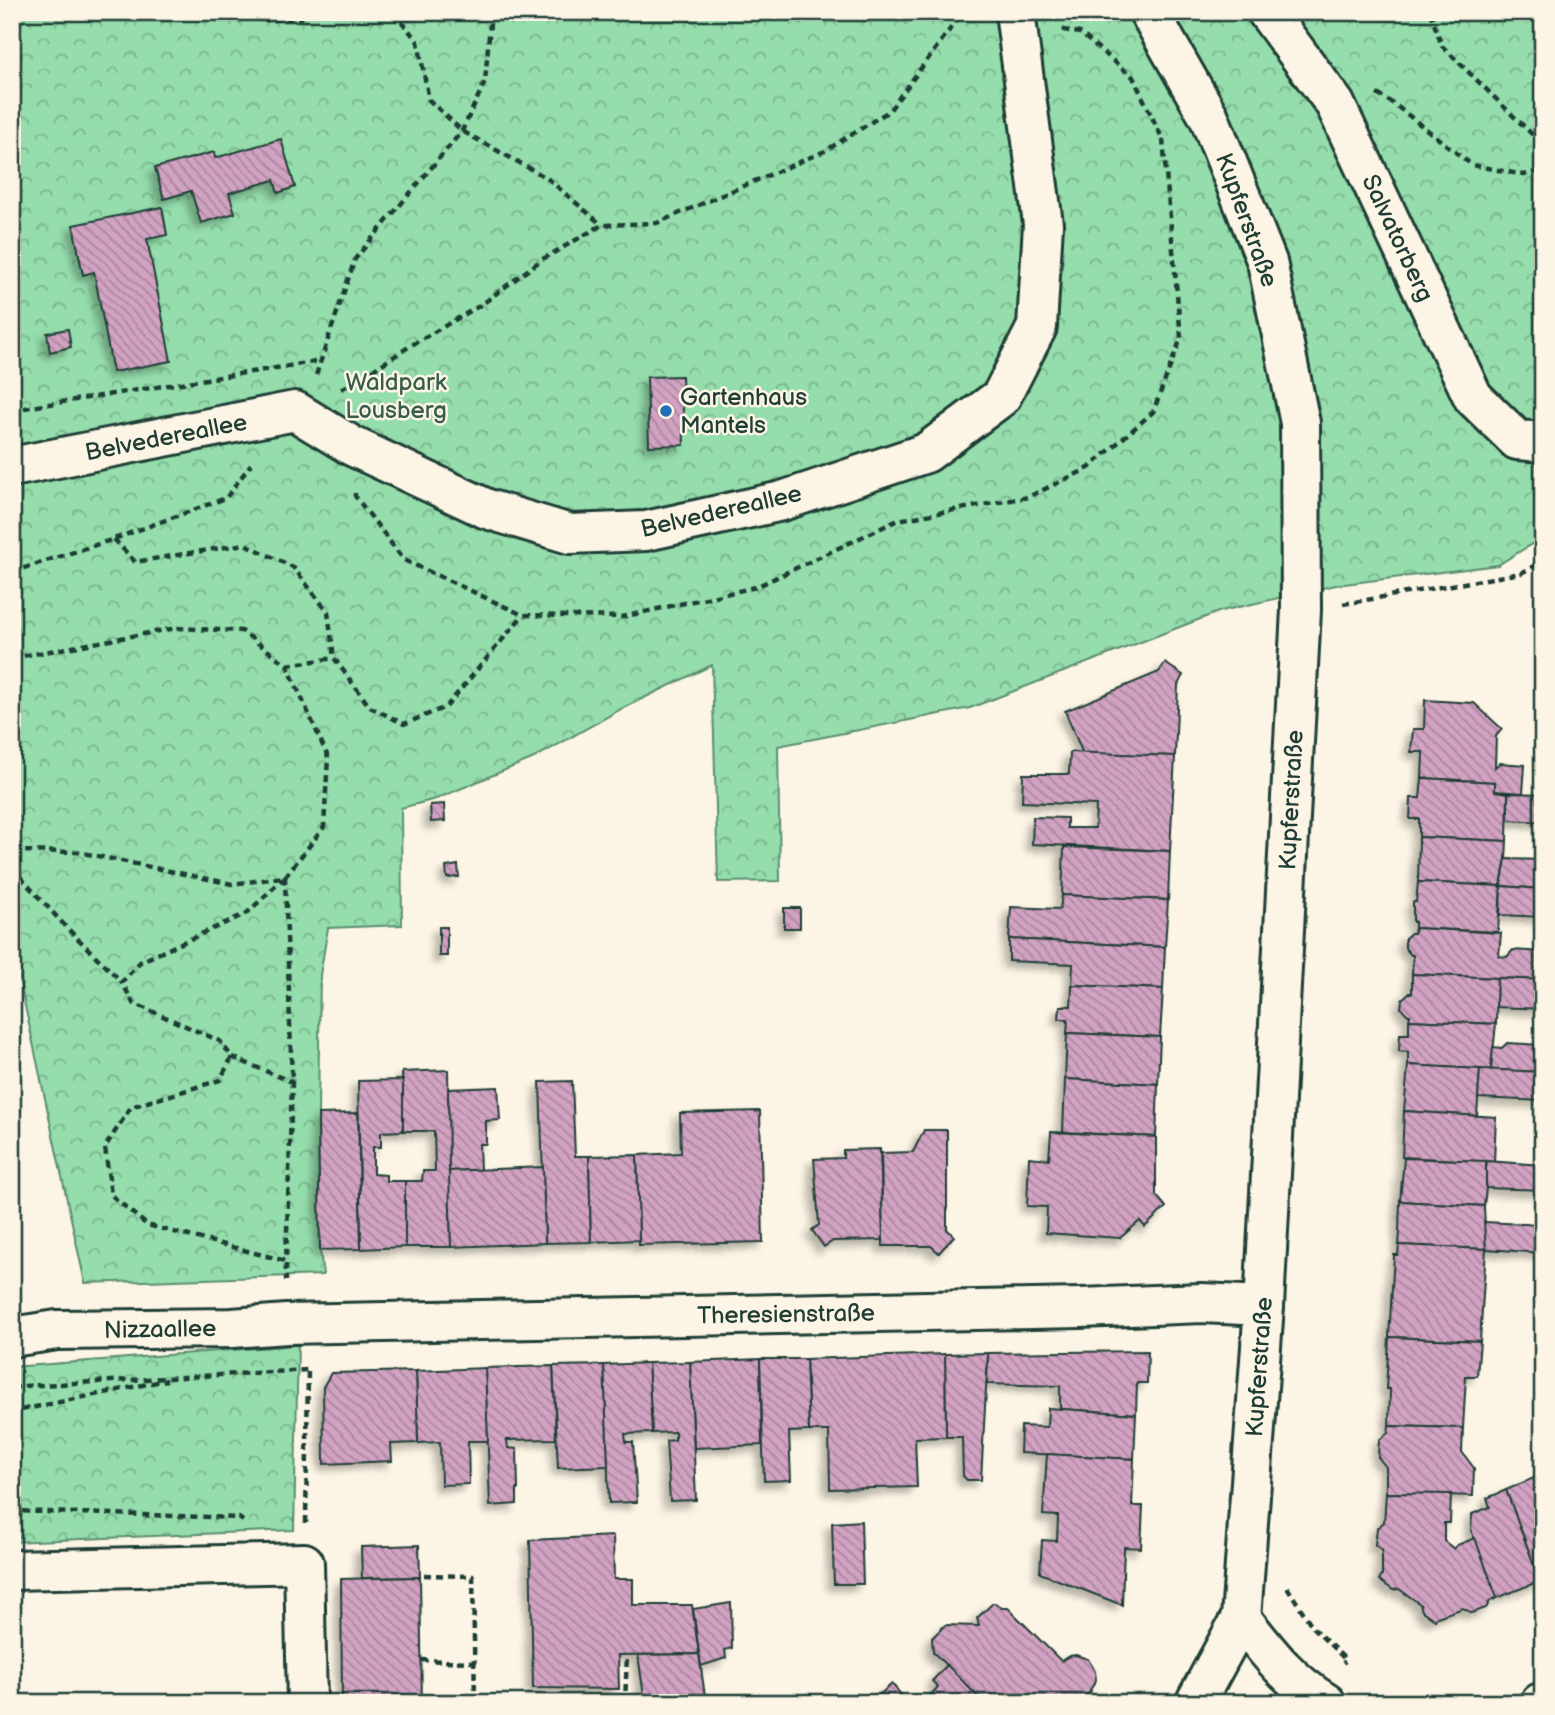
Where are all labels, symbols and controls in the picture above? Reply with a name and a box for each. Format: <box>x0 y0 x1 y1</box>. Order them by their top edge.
street label: Kupferstraße <box>1209 149 1284 291</box>
street label: Salvatorberg <box>1355 170 1440 306</box>
park label: Waldpark Lousberg <box>345 368 447 425</box>
place label: Gartenhaus Mantels <box>680 383 807 440</box>
marker: Gartenhaus Mantels <box>658 403 674 419</box>
street label: Belvedereallee <box>83 408 250 467</box>
street label: Belvedereallee <box>638 479 805 544</box>
street label: Kupferstraße <box>1273 729 1310 871</box>
street label: Kupferstraße <box>1240 1296 1279 1438</box>
street label: Theresienstraße <box>697 1298 875 1331</box>
street label: Nizzaallee <box>104 1314 217 1345</box>

